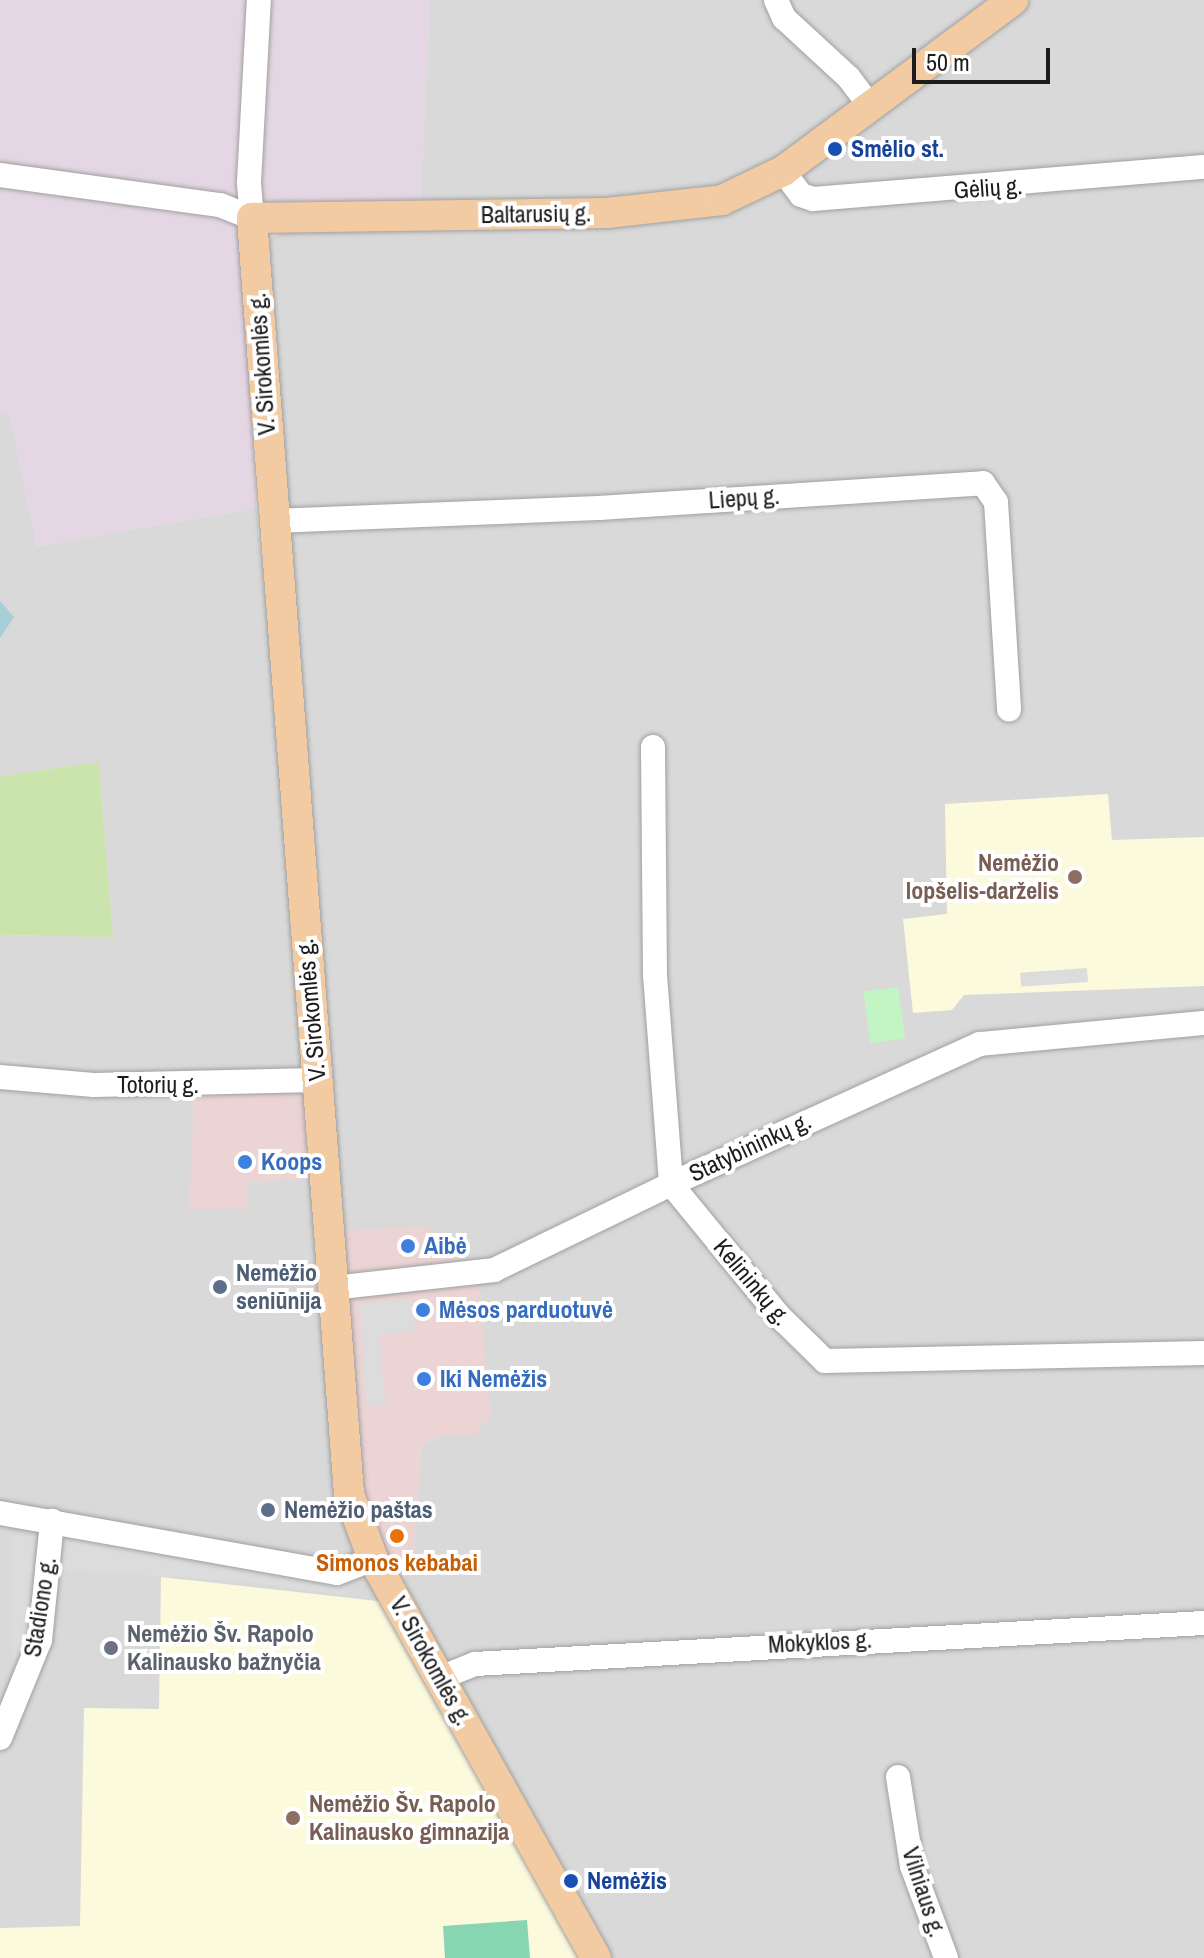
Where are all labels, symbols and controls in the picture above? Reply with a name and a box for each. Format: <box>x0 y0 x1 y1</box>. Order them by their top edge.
scale bar <box>916 32 1054 82</box>
text: 50 m <box>926 46 970 78</box>
place label: Smėlio st. <box>851 135 944 163</box>
marker: Smėlio st. <box>826 140 844 158</box>
street label: Gėlių g. <box>953 171 1023 205</box>
street label: Baltarusių g. <box>481 199 591 229</box>
street label: V. Sirokomlės g. <box>243 292 281 436</box>
street label: Liepų g. <box>708 481 780 515</box>
place label: Nemėžio lopšelis-darželis <box>906 849 1059 905</box>
marker: Nemėžio lopšelis-darželis <box>1066 868 1084 886</box>
street label: V. Sirokomlės g. <box>290 938 332 1082</box>
street label: Totorių g. <box>117 1071 199 1099</box>
street label: Statybininkų g. <box>684 1106 816 1188</box>
place label: Koops <box>261 1148 322 1176</box>
marker: Koops <box>236 1153 254 1171</box>
place label: Aibė <box>424 1232 467 1260</box>
street label: Kelininkų g. <box>708 1233 796 1331</box>
marker: Aibė <box>399 1237 417 1255</box>
place label: Nemėžio seniūnija <box>236 1259 321 1315</box>
marker: Nemėžio seniūnija <box>211 1278 229 1296</box>
place label: Mėsos parduotuvė <box>439 1296 613 1324</box>
marker: Mėsos parduotuvė <box>414 1301 432 1319</box>
place label: Iki Nemėžis <box>440 1365 547 1393</box>
marker: Iki Nemėžis <box>415 1370 433 1388</box>
place label: Nemėžio paštas <box>284 1496 433 1524</box>
marker: Nemėžio paštas <box>259 1501 277 1519</box>
marker: Simonos kebabai <box>388 1527 406 1545</box>
place label: Simonos kebabai <box>316 1549 478 1577</box>
street label: Stadiono g. <box>18 1555 62 1659</box>
street label: V. Sirokomlės g. <box>384 1592 478 1730</box>
place label: Nemėžio Šv. Rapolo Kalinausko bažnyčia <box>127 1620 321 1676</box>
street label: Mokyklos g. <box>767 1625 873 1659</box>
marker: Nemėžio Šv. Rapolo Kalinausko bažnyčia <box>102 1639 120 1657</box>
place label: Nemėžio Šv. Rapolo Kalinausko gimnazija <box>309 1790 509 1846</box>
marker: Nemėžio Šv. Rapolo Kalinausko gimnazija <box>284 1809 302 1827</box>
street label: Vilniaus g. <box>896 1843 952 1941</box>
place label: Nemėžis <box>587 1867 667 1895</box>
marker: Nemėžis <box>562 1872 580 1890</box>

